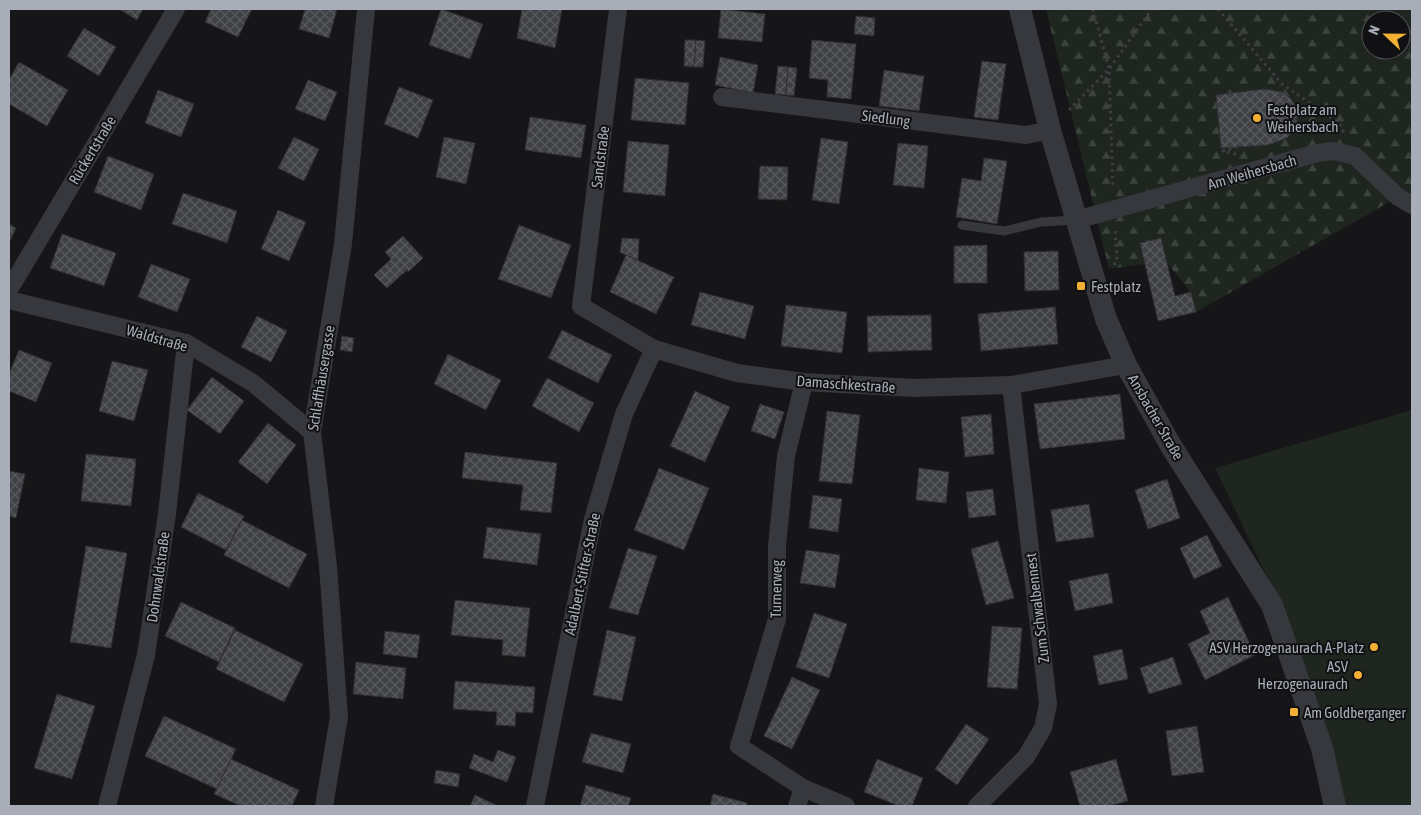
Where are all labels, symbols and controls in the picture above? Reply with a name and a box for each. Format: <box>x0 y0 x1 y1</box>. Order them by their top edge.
north arrow <box>1361 10 1411 60</box>
text: N <box>1365 23 1383 37</box>
place label: Festplatz am Weihersbach <box>1267 101 1338 135</box>
street label: Siedlung <box>861 107 912 129</box>
marker: Festplatz am Weihersbach <box>1251 112 1263 124</box>
street label: Rückertstraße <box>65 113 119 187</box>
street label: Sandstraße <box>588 125 612 189</box>
street label: Am Weihersbach <box>1206 151 1298 193</box>
place label: Festplatz <box>1091 278 1142 295</box>
marker: Festplatz <box>1075 280 1087 292</box>
street label: Waldstraße <box>124 321 190 355</box>
street label: Schlaffhäusergasse <box>304 324 338 432</box>
street label: Ansbacher Straße <box>1125 371 1187 463</box>
street label: Damaschkestraße <box>796 372 896 396</box>
street label: Adalbert-Stifter-Straße <box>561 511 603 637</box>
street label: Dohnwaldstraße <box>143 530 173 623</box>
street label: Zum Schwalbennest <box>1022 552 1052 664</box>
street label: Turnerweg <box>767 559 785 618</box>
place label: ASV Herzogenaurach A-Platz <box>1209 639 1365 656</box>
marker: ASV Herzogenaurach A-Platz <box>1368 641 1380 653</box>
place label: ASV Herzogenaurach <box>1257 658 1349 692</box>
marker: ASV Herzogenaurach <box>1352 669 1364 681</box>
place label: Am Goldberganger <box>1304 704 1406 721</box>
marker: Am Goldberganger <box>1288 706 1300 718</box>

